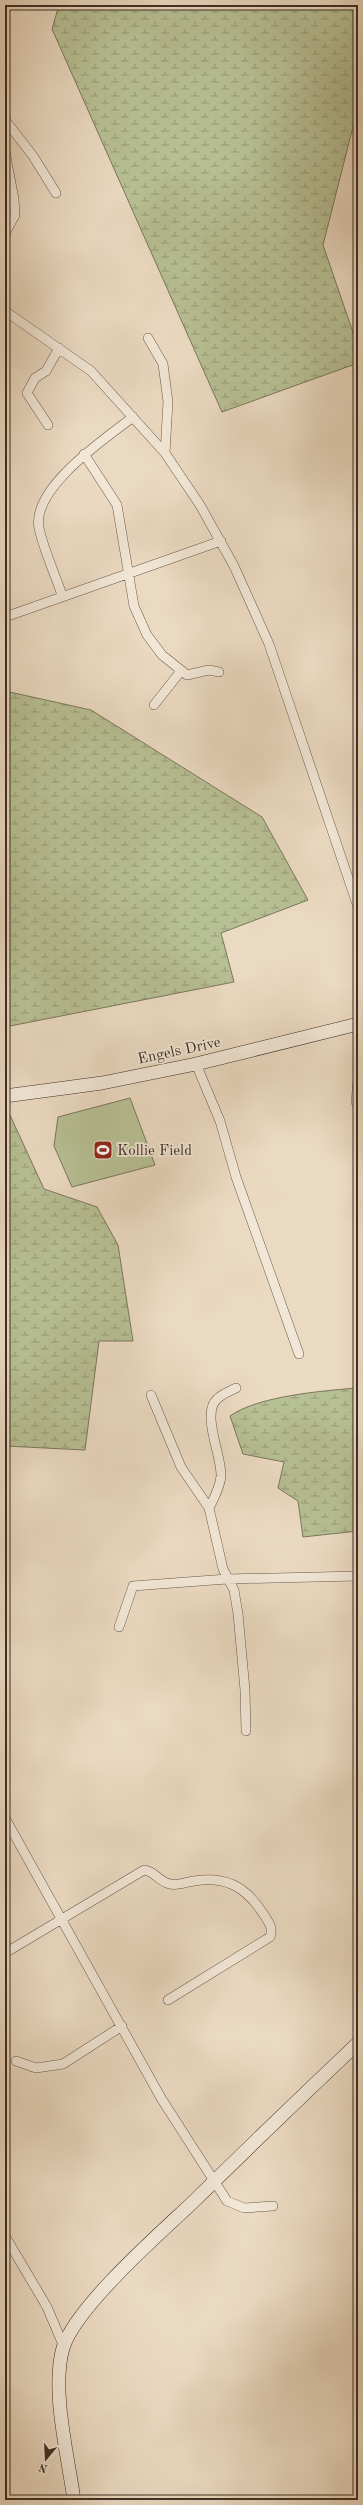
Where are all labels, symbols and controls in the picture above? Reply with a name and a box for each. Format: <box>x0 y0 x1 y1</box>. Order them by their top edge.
street label: Engels Drive <box>137 1035 222 1068</box>
sports icon: Kollie Field <box>92 1139 114 1161</box>
place label: Kollie Field <box>117 1144 192 1159</box>
north arrow <box>26 2439 66 2479</box>
text: N <box>37 2460 49 2474</box>

